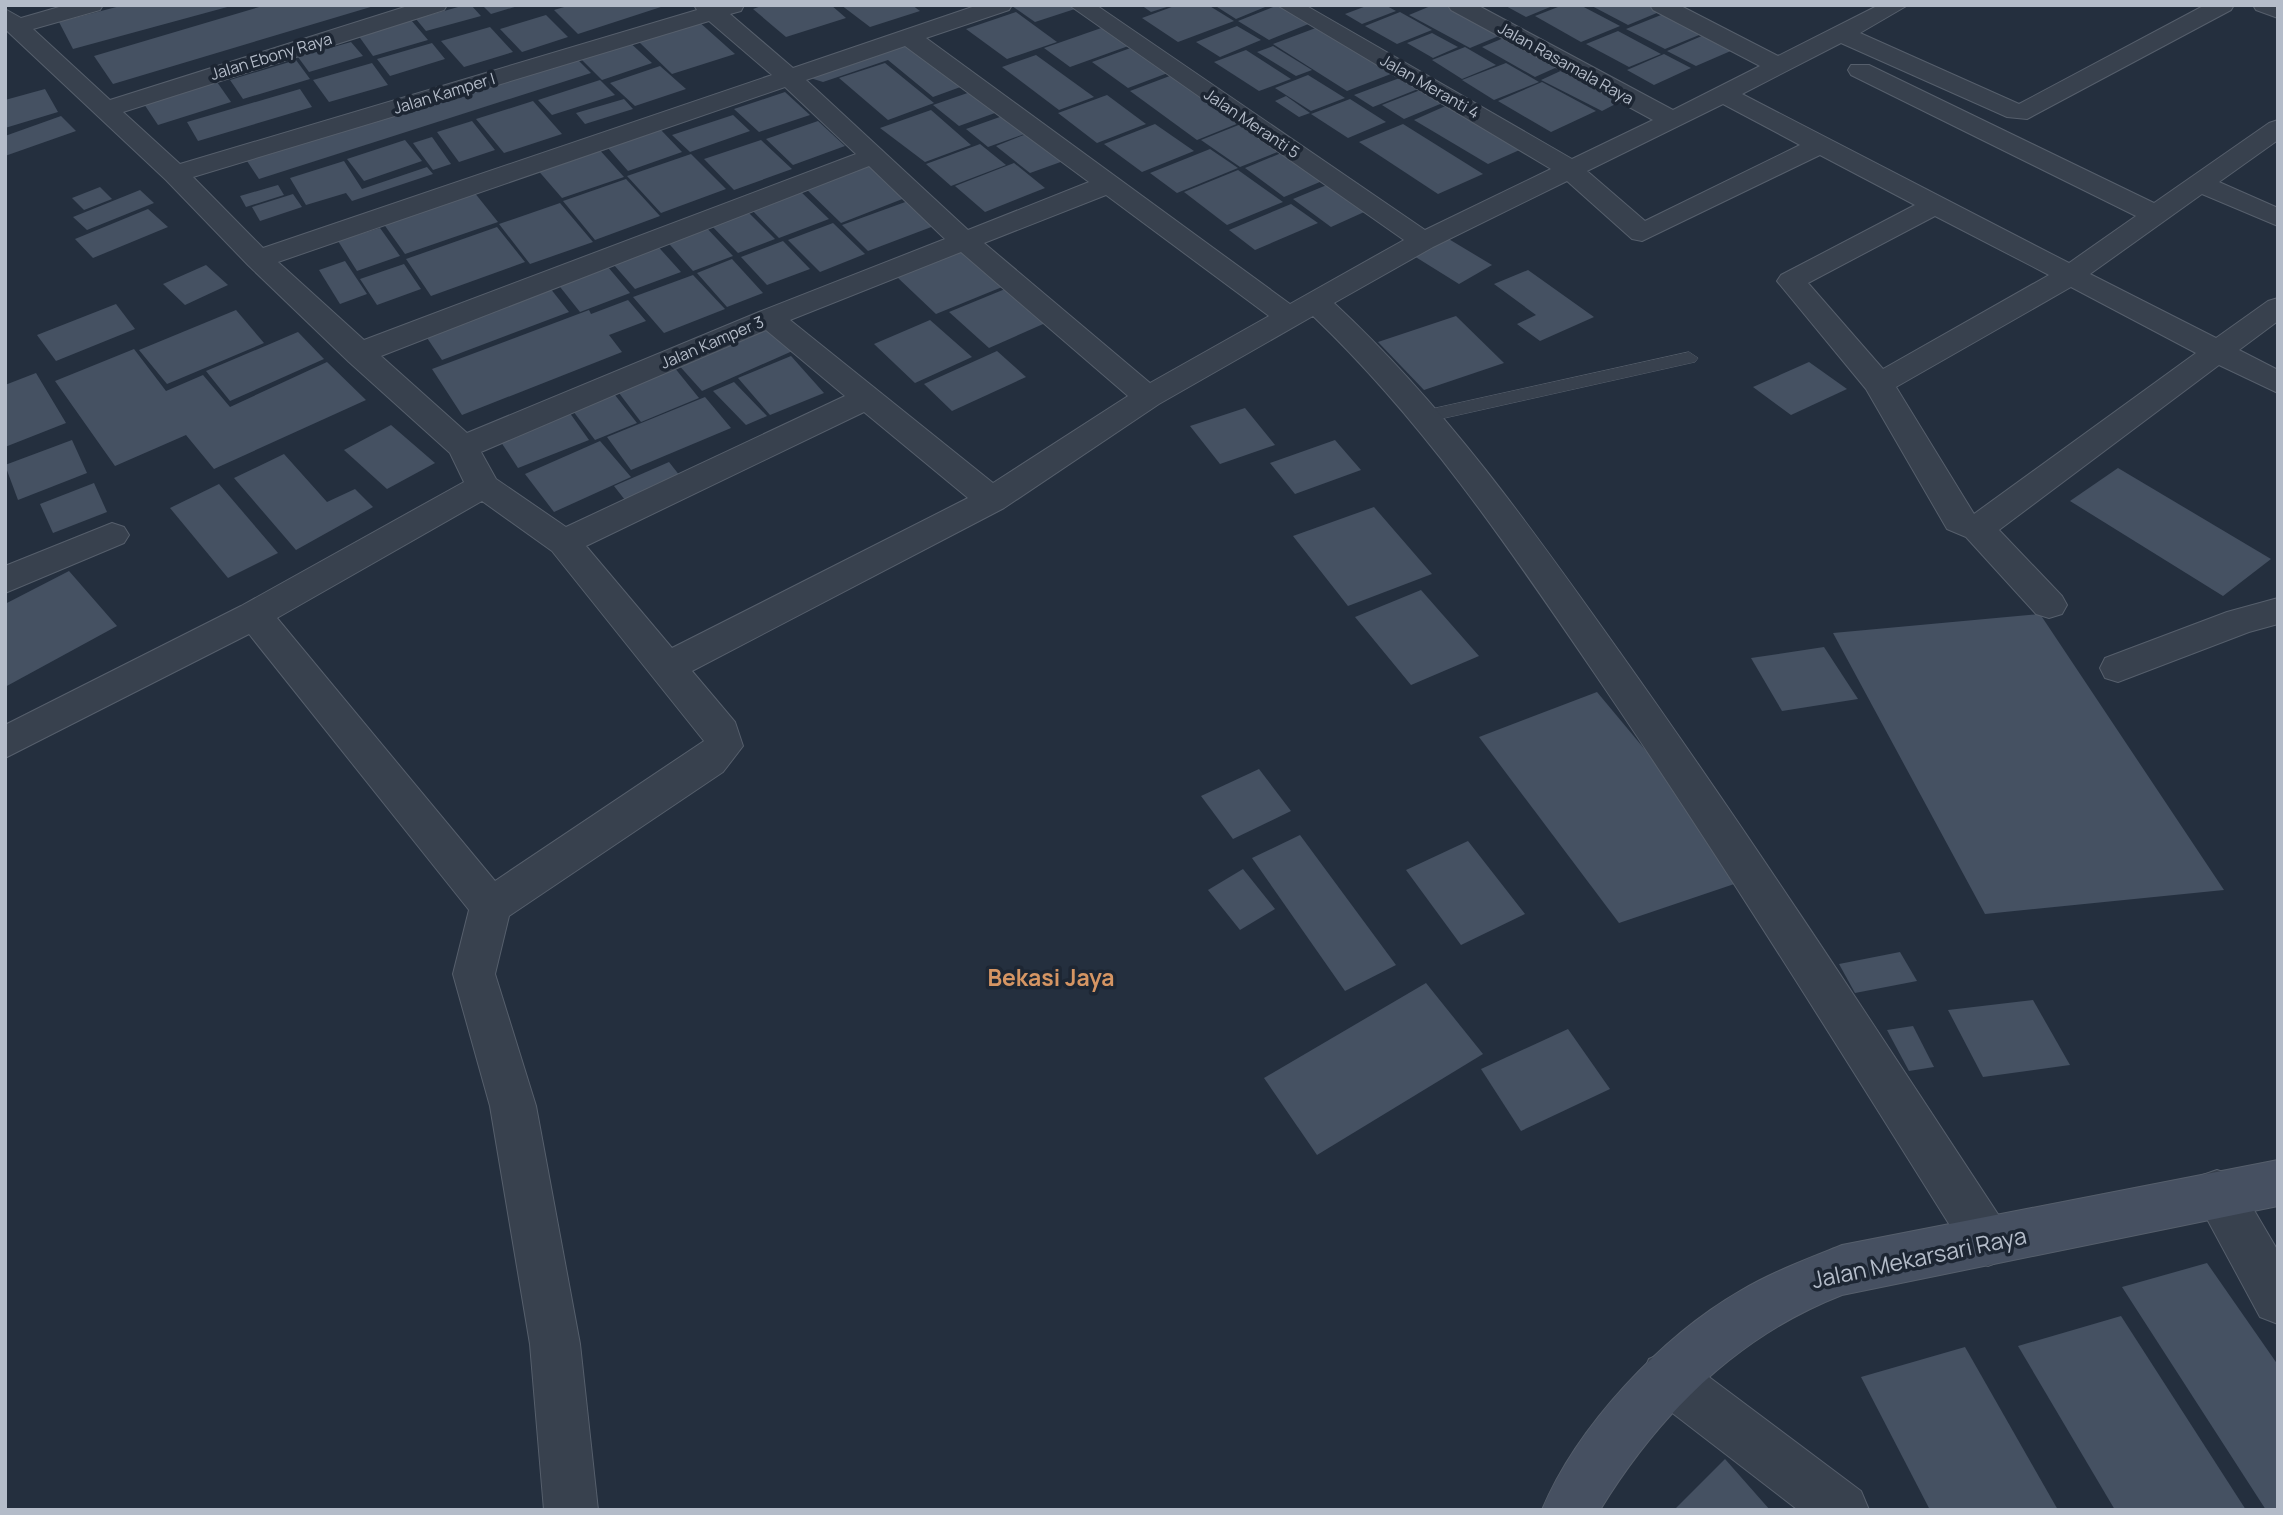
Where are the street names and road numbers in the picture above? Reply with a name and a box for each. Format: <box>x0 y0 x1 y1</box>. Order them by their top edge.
street label: Jalan Rasamala Raya <box>1494 17 1638 109</box>
street label: Jalan Ebony Raya <box>208 27 334 85</box>
street label: Jalan Meranti 4 <box>1376 49 1484 123</box>
street label: Jalan Kamper I <box>391 67 497 119</box>
street label: Jalan Meranti 5 <box>1200 83 1304 163</box>
street label: Jalan Kamper 3 <box>657 310 767 374</box>
street label: Jalan Mekarsari Raya <box>1808 1219 2029 1295</box>

